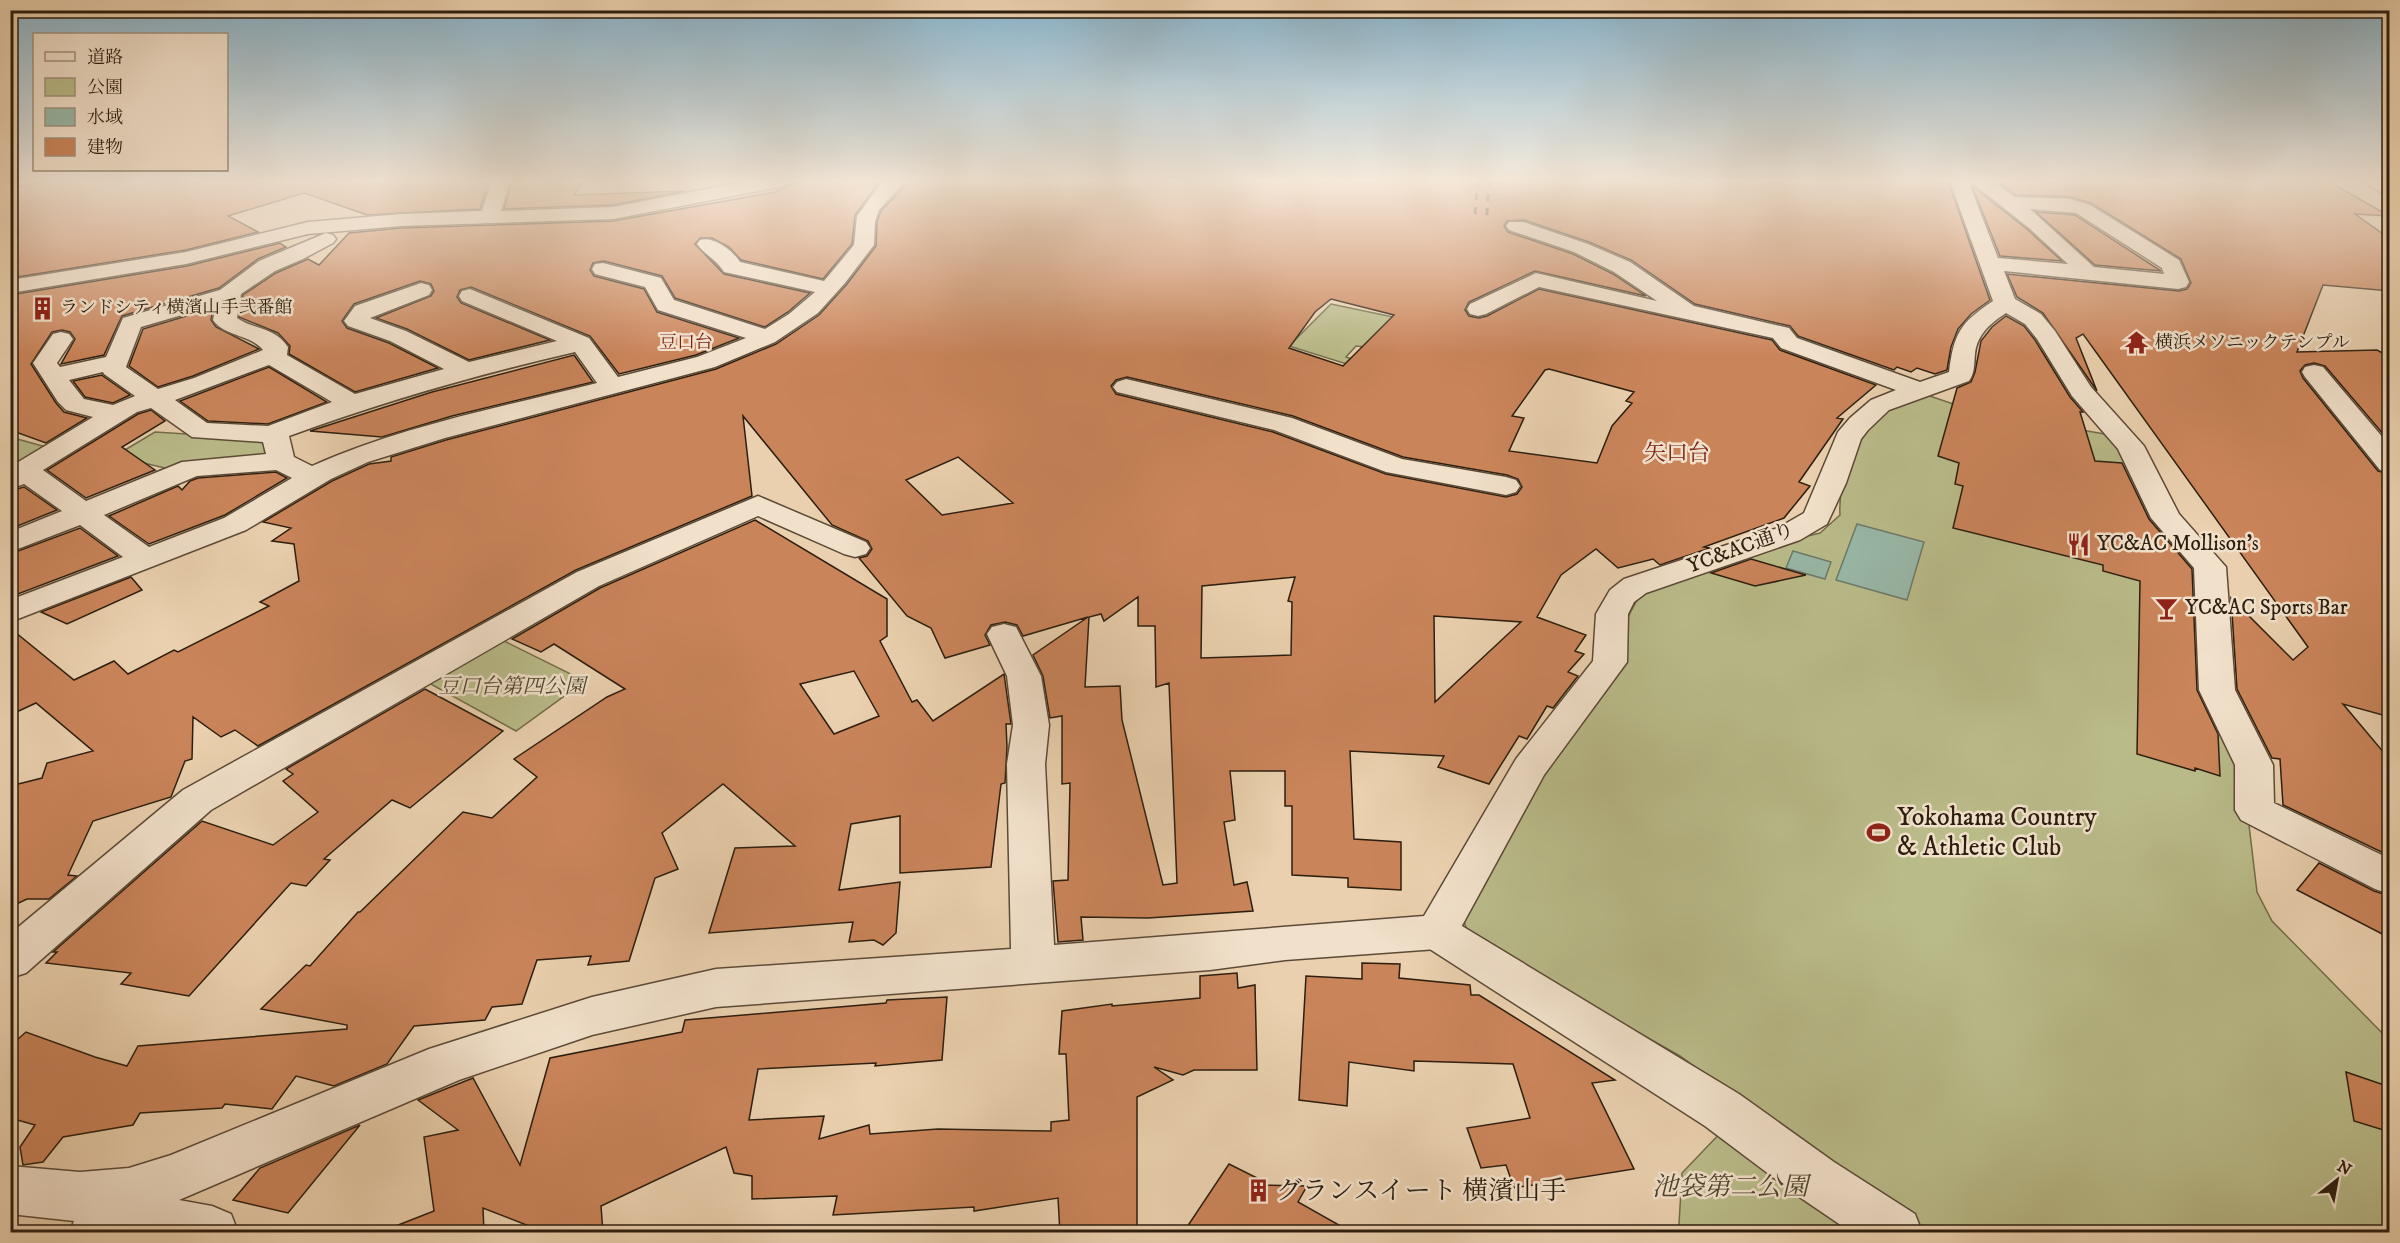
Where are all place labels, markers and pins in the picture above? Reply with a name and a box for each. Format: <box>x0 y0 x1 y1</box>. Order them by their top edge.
building icon: ランドシティ横濱山手弐番館 <box>29 295 55 321</box>
place label: ランドシティ横濱山手弐番館 <box>60 297 293 319</box>
temple icon: 横浜メソニックテンプル <box>2124 330 2150 356</box>
place label: 横浜メソニックテンプル <box>2155 332 2350 354</box>
restaurant icon: YC&AC Mollison's <box>2066 531 2092 557</box>
place label: YC&AC Mollison's <box>2097 531 2259 557</box>
bar icon: YC&AC Sports Bar <box>2154 595 2180 621</box>
place label: YC&AC Sports Bar <box>2185 595 2348 621</box>
place label: Yokohama Country & Athletic Club <box>1897 801 2097 864</box>
sports icon: Yokohama Country & Athletic Club <box>1866 819 1892 845</box>
place label: グランスイート 横濱山手 <box>1276 1175 1566 1208</box>
building icon: グランスイート 横濱山手 <box>1245 1178 1271 1204</box>

